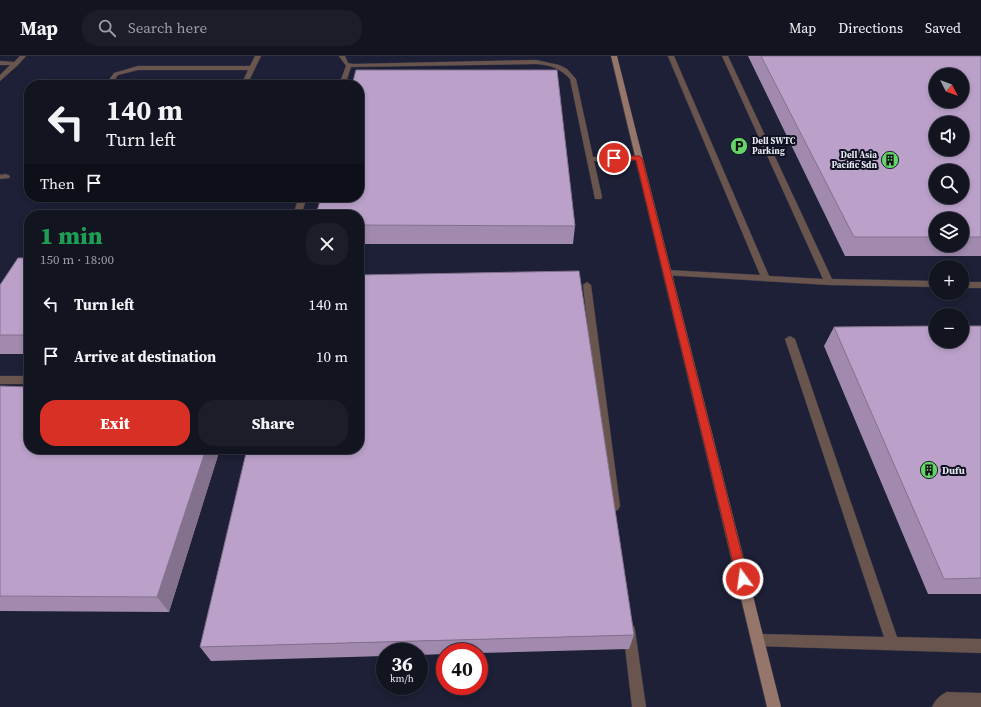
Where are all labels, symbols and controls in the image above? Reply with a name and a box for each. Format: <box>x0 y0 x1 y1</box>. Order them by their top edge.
search box <box>82 10 362 46</box>
text: Map <box>20 15 58 41</box>
icon: search <box>96 17 118 39</box>
text: Search here <box>128 17 207 38</box>
text: Map <box>789 18 816 38</box>
text: Directions <box>838 18 903 38</box>
text: Saved <box>925 18 961 38</box>
north arrow <box>929 68 969 108</box>
map controls <box>929 68 969 348</box>
text: 140 m <box>106 91 183 129</box>
icon: left <box>40 96 92 148</box>
button: sound <box>929 116 969 156</box>
text: Turn left <box>106 127 176 152</box>
place label: Dell SWTC Parking <box>752 135 796 157</box>
parking icon: Dell SWTC Parking <box>729 136 749 156</box>
pin <box>597 141 631 175</box>
icon: arrive <box>603 147 625 169</box>
place label: Dell Asia Pacific Sdn <box>831 149 877 171</box>
building icon: Dell Asia Pacific Sdn <box>880 150 900 170</box>
button: search <box>929 164 969 204</box>
icon: arrive <box>83 172 105 194</box>
text: Then <box>40 173 75 194</box>
button: layers <box>929 212 969 252</box>
text: 1 min <box>40 219 103 252</box>
button: close <box>306 223 348 265</box>
text: 150 m · 18:00 <box>40 251 114 268</box>
button: + <box>929 260 969 300</box>
icon: left <box>40 293 62 315</box>
text: Turn left <box>74 294 134 315</box>
text: 140 m <box>308 294 348 315</box>
button: − <box>929 308 969 348</box>
icon: arrive <box>40 345 62 367</box>
text: Arrive at destination <box>74 346 216 367</box>
text: 10 m <box>316 346 348 367</box>
button: Exit <box>40 400 190 446</box>
button: Share <box>198 400 348 446</box>
building icon: Dufu <box>919 460 939 480</box>
place label: Dufu <box>942 464 965 477</box>
position arrow <box>722 558 764 600</box>
speed limit sign: 40 <box>436 643 488 695</box>
text: 36 <box>391 650 413 678</box>
text: km/h <box>390 672 414 685</box>

